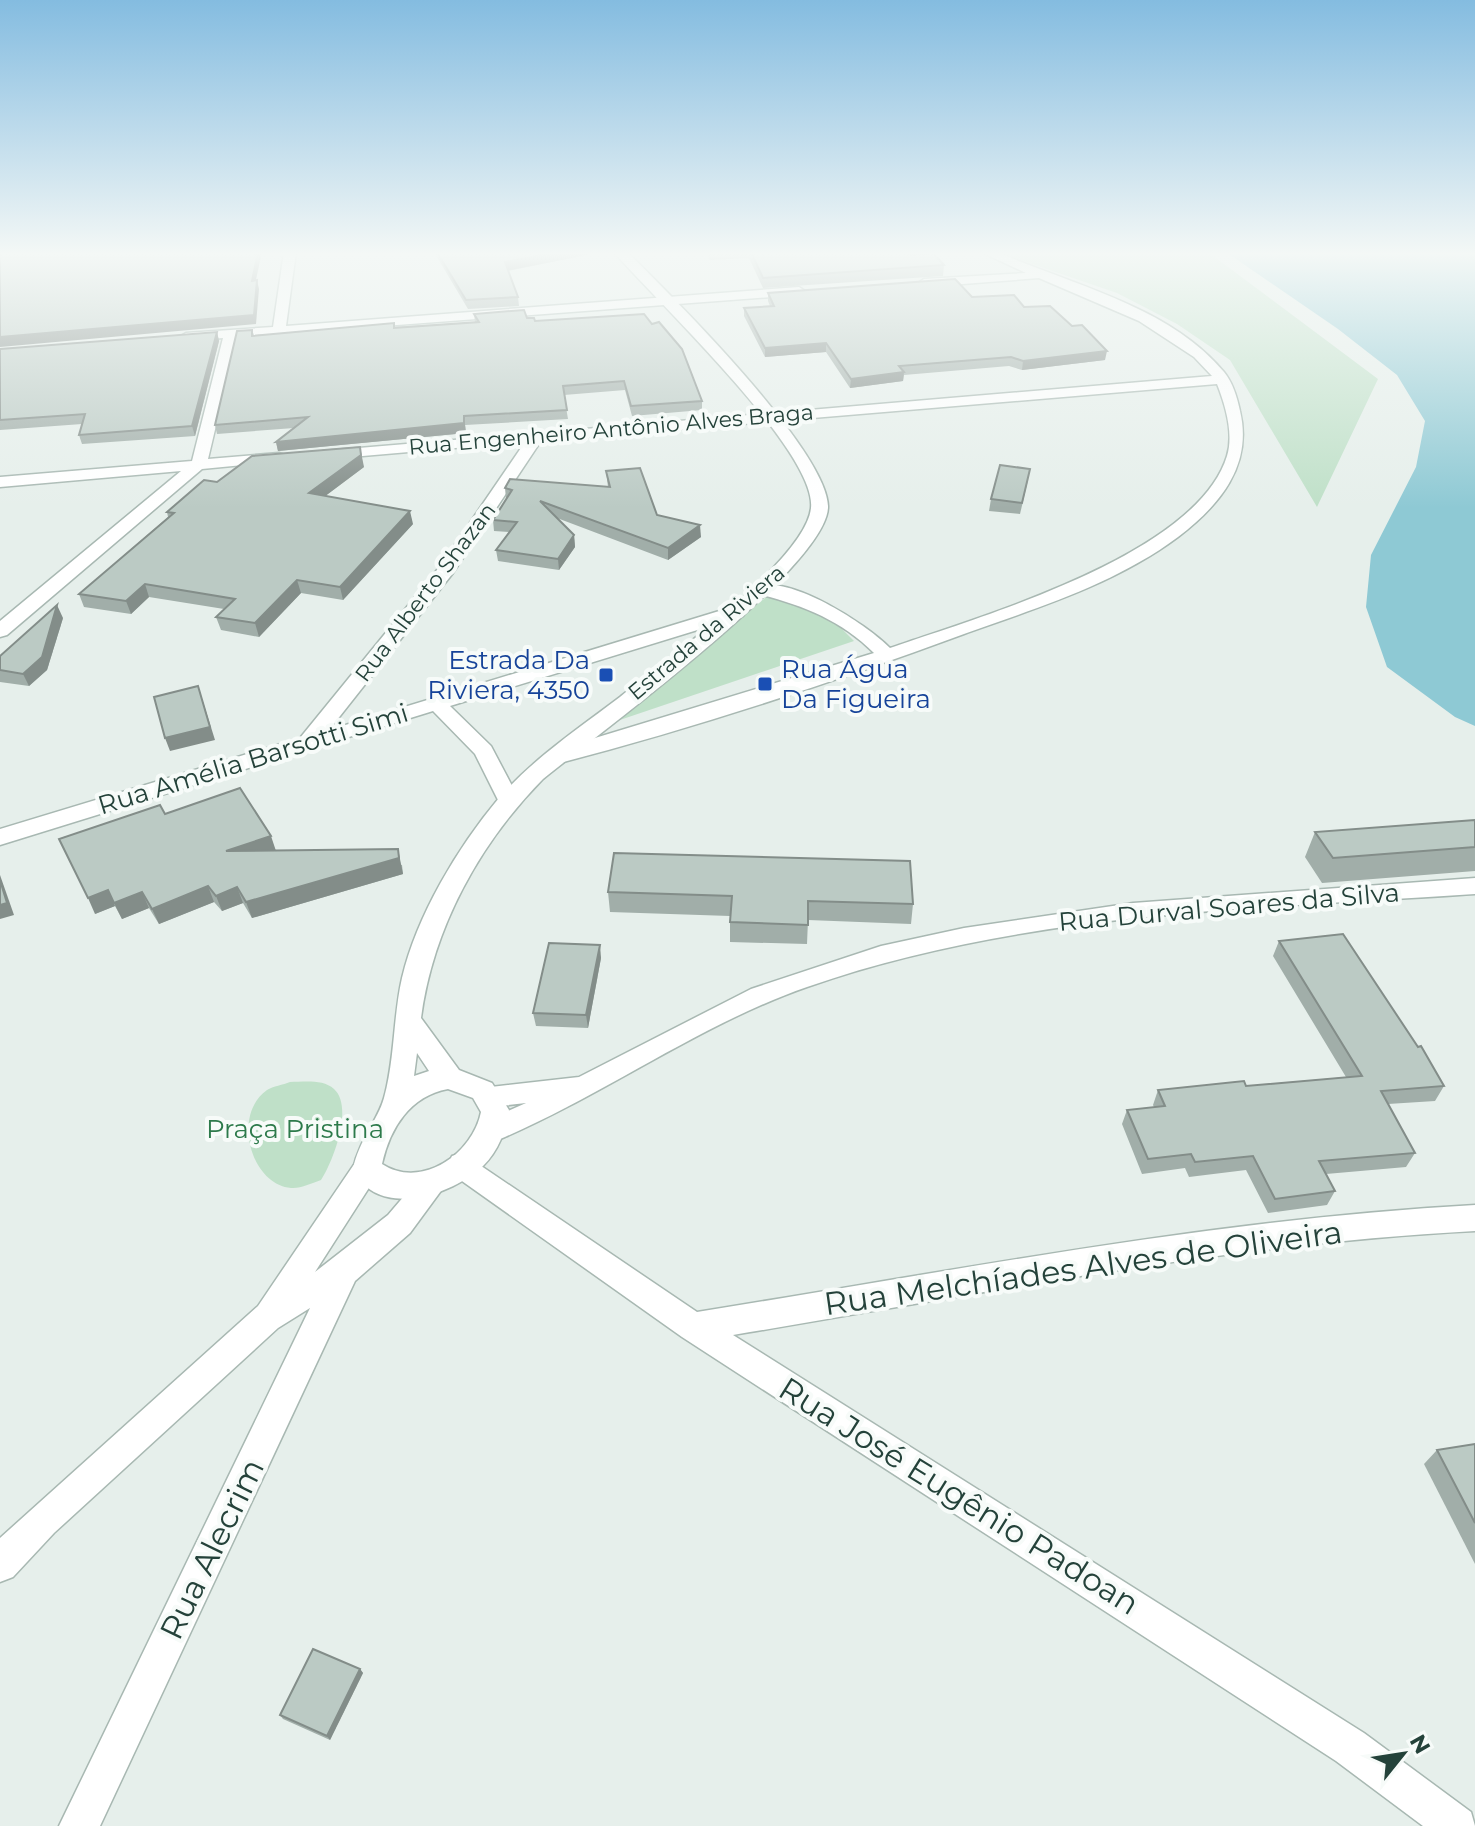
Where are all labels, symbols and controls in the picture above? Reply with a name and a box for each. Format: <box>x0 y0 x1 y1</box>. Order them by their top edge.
street label: Rua Engenheiro Antônio Alves Braga <box>407 398 815 461</box>
street label: Rua Alberto Shazan <box>349 498 501 687</box>
street label: Estrada da Riviera <box>622 559 790 706</box>
place label: Estrada Da Riviera, 4350 <box>427 644 590 706</box>
place label: Rua Água Da Figueira <box>781 653 931 715</box>
marker: Estrada Da Riviera, 4350 <box>597 666 615 684</box>
marker: Rua Água Da Figueira <box>756 675 774 693</box>
street label: Rua Amélia Barsotti Simi <box>94 696 412 822</box>
street label: Rua Durval Soares da Silva <box>1057 876 1401 938</box>
park label: Praça Pristina <box>206 1113 384 1145</box>
street label: Rua Melchíades Alves de Oliveira <box>821 1212 1344 1323</box>
street label: Rua José Eugênio Padoan <box>772 1368 1147 1623</box>
street label: Rua Alecrim <box>151 1452 272 1645</box>
north arrow <box>1363 1714 1443 1794</box>
text: N <box>1404 1730 1436 1759</box>

